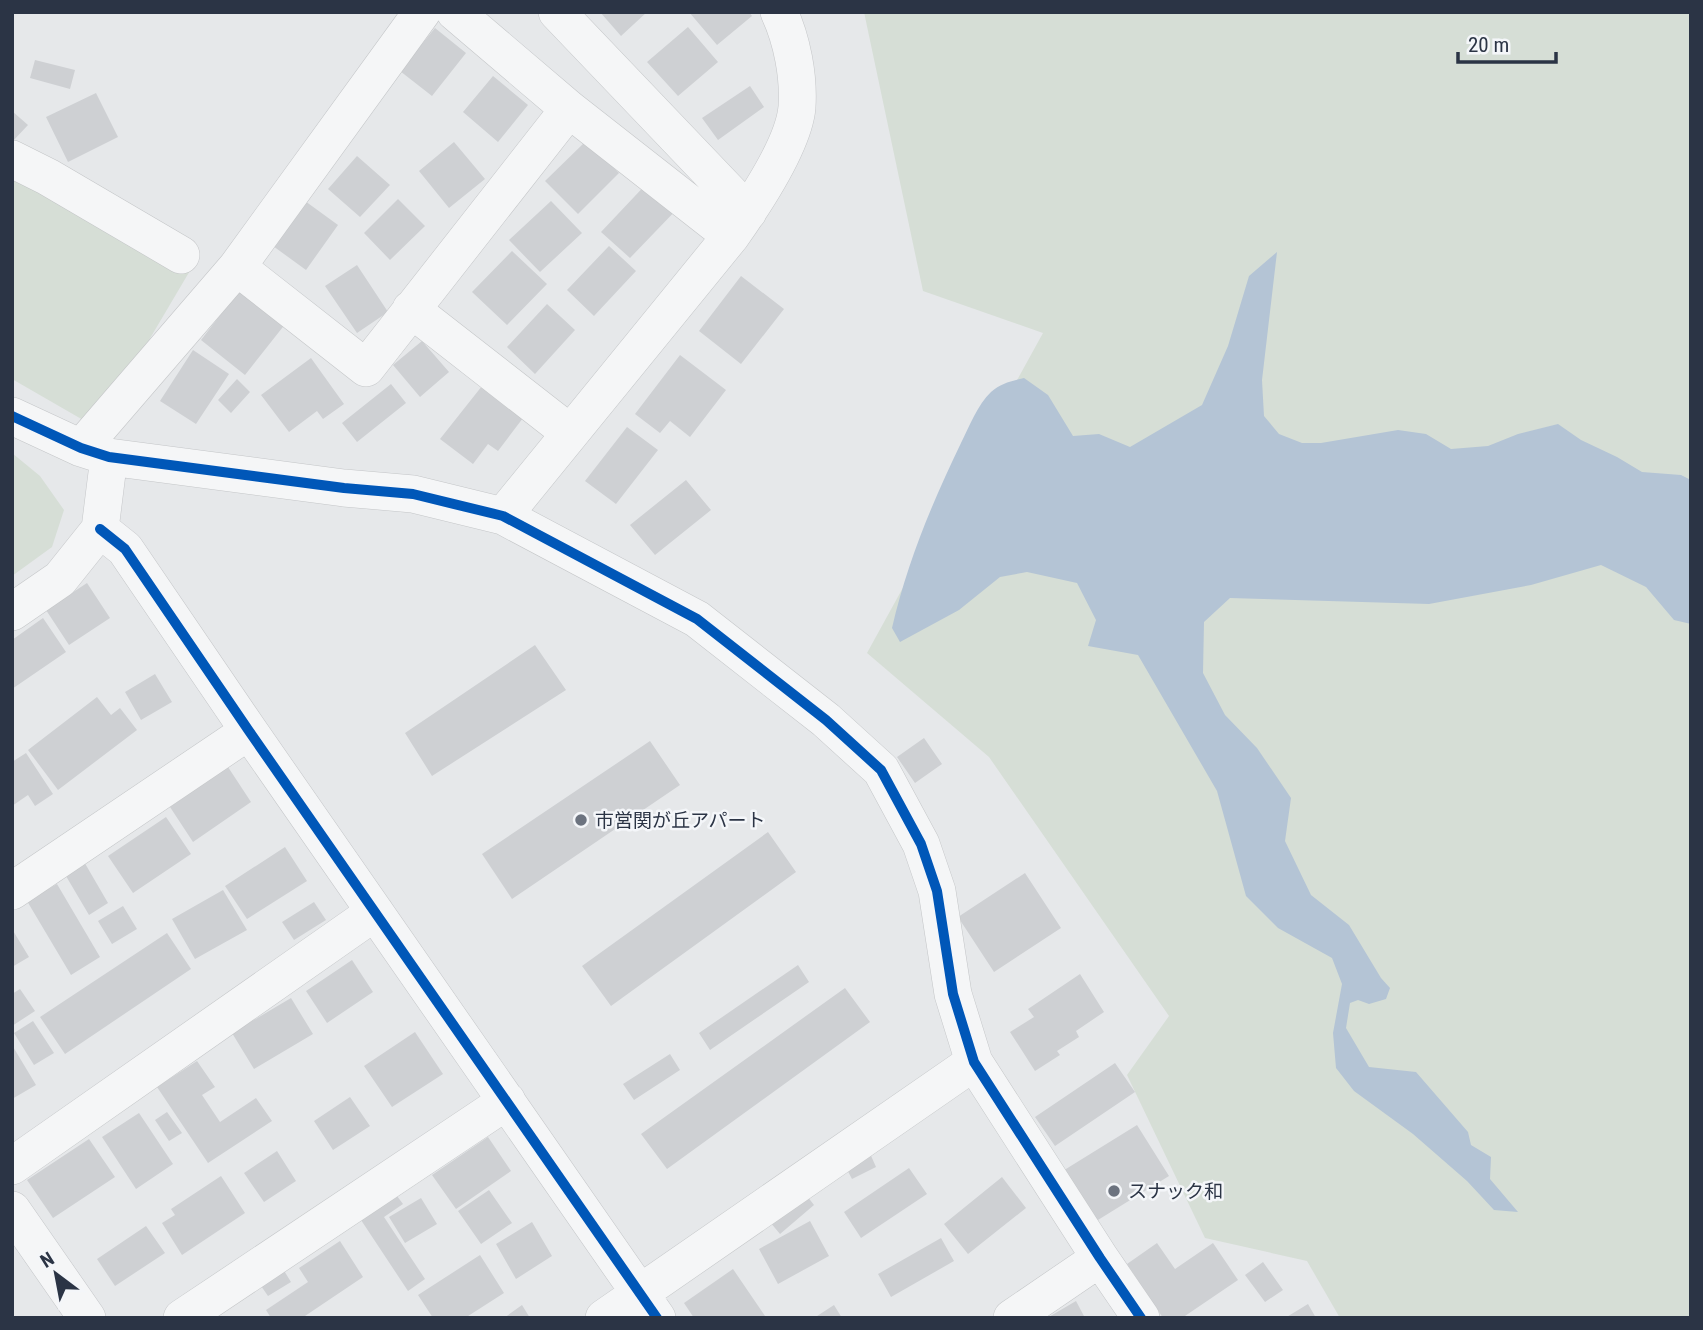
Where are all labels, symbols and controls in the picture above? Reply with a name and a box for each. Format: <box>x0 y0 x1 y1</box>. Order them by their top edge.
scale bar <box>1458 21 1556 65</box>
text: 20 m <box>1468 33 1509 57</box>
place label: 市営関が丘アパート <box>595 809 766 832</box>
marker: 市営関が丘アパート <box>573 812 589 828</box>
place label: スナック和 <box>1128 1180 1223 1203</box>
marker: スナック和 <box>1106 1183 1122 1199</box>
north arrow <box>21 1239 91 1309</box>
text: N <box>36 1247 58 1273</box>

